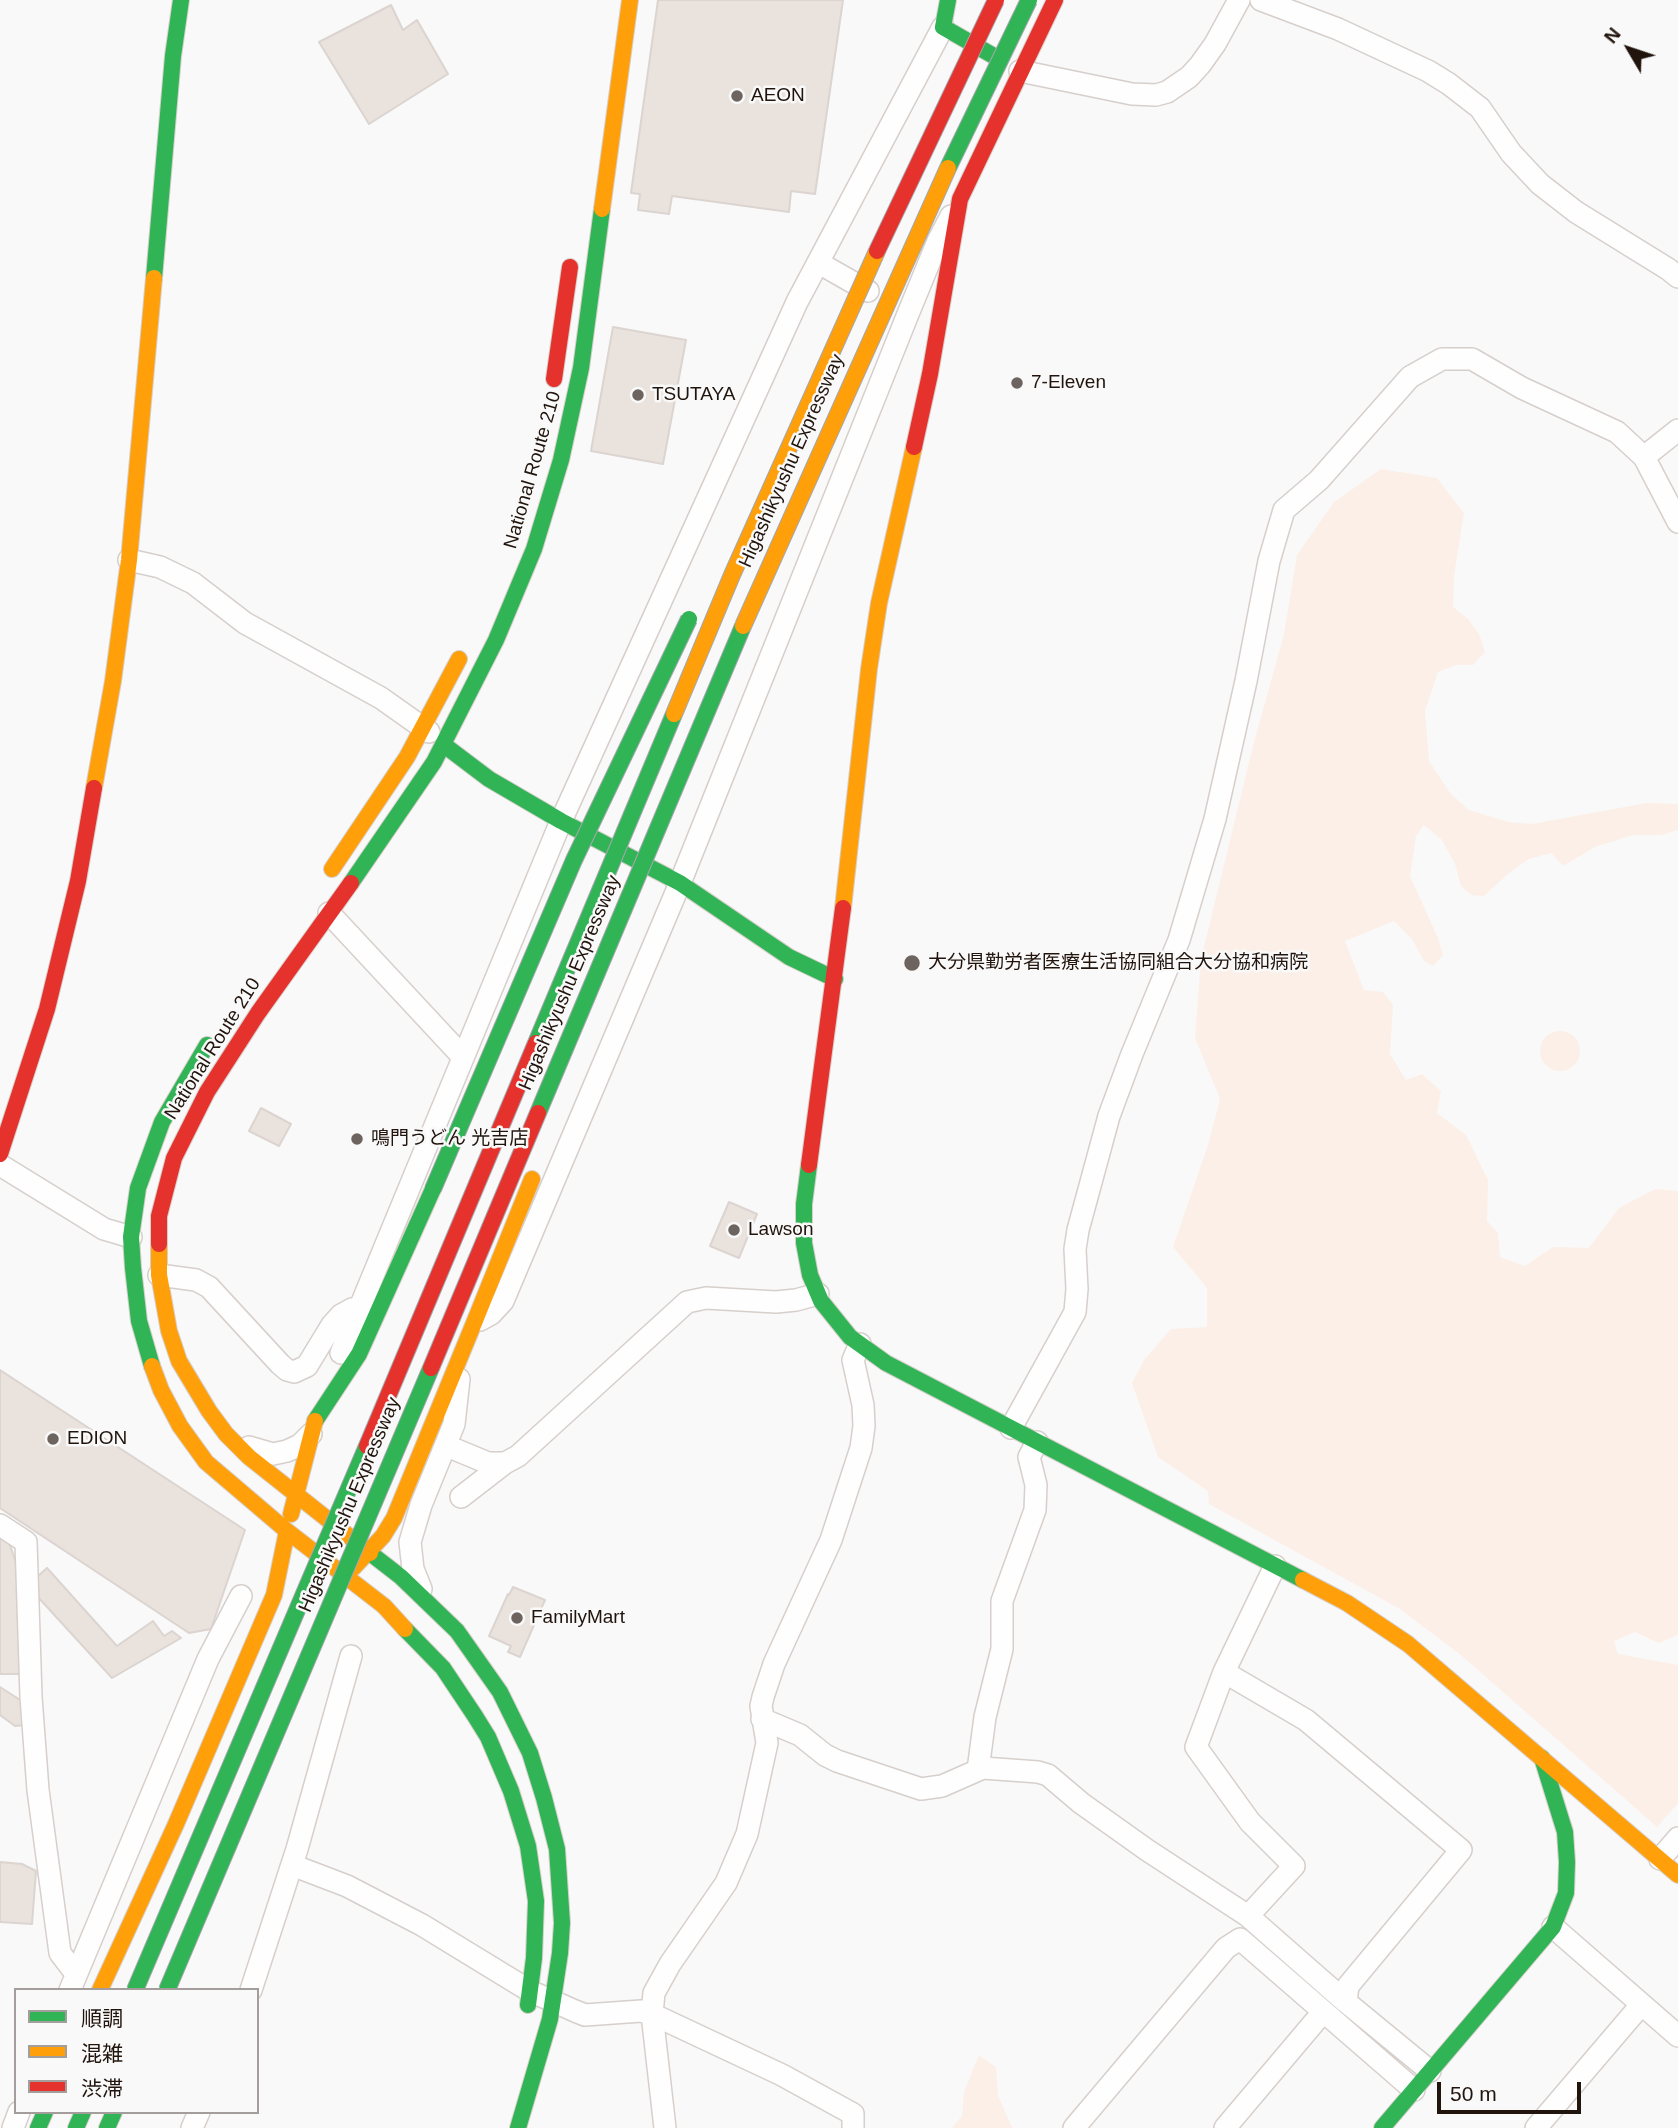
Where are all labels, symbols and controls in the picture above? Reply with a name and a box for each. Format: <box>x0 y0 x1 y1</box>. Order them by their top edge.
north arrow <box>1594 14 1664 84</box>
text: N <box>1600 24 1625 47</box>
place label: AEON <box>751 85 805 107</box>
marker: AEON <box>729 88 745 104</box>
street label: Higashikyushu Expressway <box>735 351 849 571</box>
place label: 7-Eleven <box>1031 372 1106 394</box>
marker: 7-Eleven <box>1009 375 1025 391</box>
place label: TSUTAYA <box>652 384 735 406</box>
marker: TSUTAYA <box>630 387 646 403</box>
street label: National Route 210 <box>500 389 566 551</box>
street label: Higashikyushu Expressway <box>514 872 626 1094</box>
place label: 大分県勤労者医療生活協同組合大分協和病院 <box>928 952 1308 974</box>
marker: 大分県勤労者医療生活協同組合大分協和病院 <box>902 953 922 973</box>
street label: National Route 210 <box>160 974 266 1124</box>
place label: 鳴門うどん 光吉店 <box>371 1128 528 1150</box>
marker: 鳴門うどん 光吉店 <box>349 1131 365 1147</box>
place label: Lawson <box>748 1219 813 1241</box>
marker: Lawson <box>726 1222 742 1238</box>
street label: Higashikyushu Expressway <box>294 1394 406 1616</box>
place label: EDION <box>67 1428 127 1450</box>
marker: EDION <box>45 1431 61 1447</box>
place label: FamilyMart <box>531 1607 625 1629</box>
marker: FamilyMart <box>509 1610 525 1626</box>
legend <box>14 1988 259 2114</box>
text: 順調 <box>81 2007 123 2030</box>
text: 混雑 <box>81 2042 123 2065</box>
scale bar <box>1440 2068 1584 2112</box>
text: 渋滞 <box>81 2077 123 2100</box>
text: 50 m <box>1450 2082 1497 2105</box>

